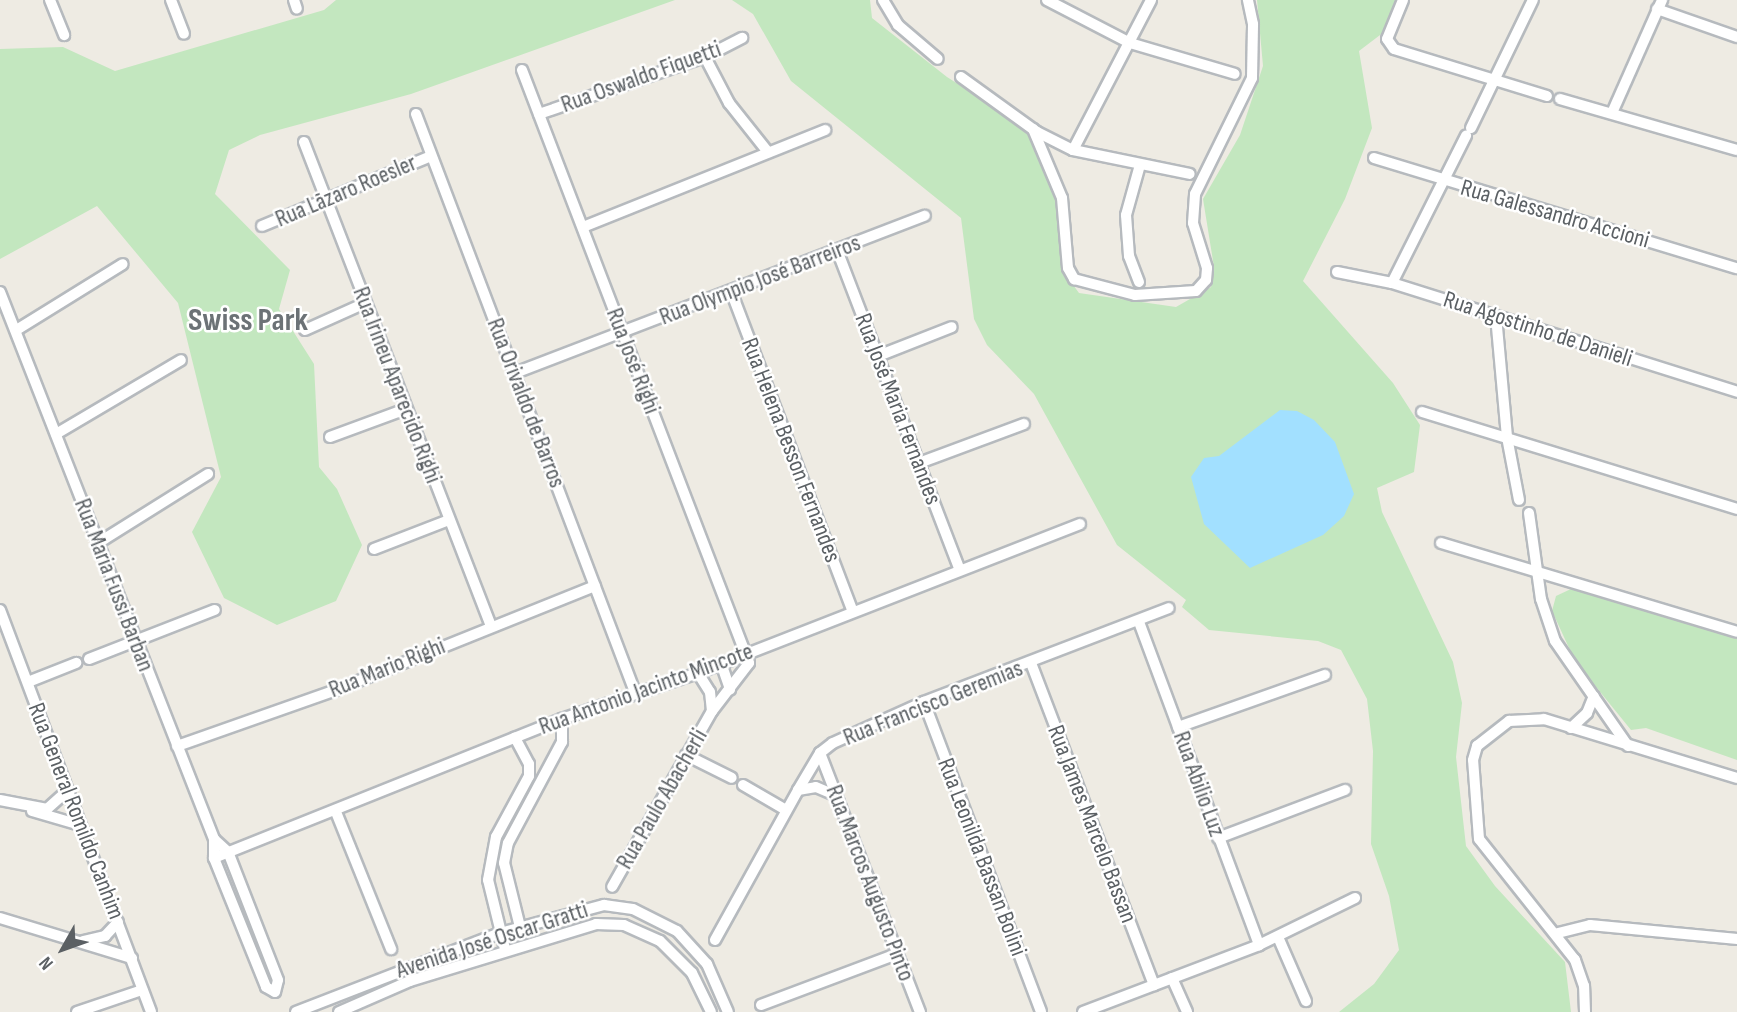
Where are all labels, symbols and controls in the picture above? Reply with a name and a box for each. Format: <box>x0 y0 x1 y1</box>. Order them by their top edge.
street label: Rua Oswaldo Fiquetti <box>557 35 725 119</box>
street label: Rua Lãzaro Roesler <box>271 148 421 234</box>
street label: Rua Galessandro Accioni <box>1457 173 1653 255</box>
street label: Rua Olympio José Barreiros <box>655 228 865 332</box>
street label: Rua Irineu Aparecido Righi <box>346 283 448 487</box>
street label: Rua Agostinho de Danieli <box>1440 285 1636 373</box>
district label: Swiss Park <box>188 302 308 340</box>
street label: Rua José Righi <box>600 304 666 418</box>
street label: Rua José Maria Fernandes <box>848 309 948 509</box>
street label: Rua Orivaldo de Barros <box>480 314 572 492</box>
street label: Rua Helena Besson Fernandes <box>735 334 847 566</box>
street label: Rua Maria Fussi Barban <box>68 495 160 675</box>
street label: Rua Mario Righi <box>325 632 449 704</box>
street label: Rua Antonio Jacinto Mincote <box>535 637 757 741</box>
street label: Rua Francisco Geremias <box>839 654 1027 752</box>
street label: Rua General Romildo Canhim <box>21 699 131 923</box>
street label: Rua James Marcelo Bassan <box>1041 721 1143 927</box>
street label: Rua Paulo Abacherli <box>610 724 714 874</box>
street label: Rua Abilio Luz <box>1167 727 1231 841</box>
street label: Rua Leonilda Bassan Bolini <box>931 754 1033 960</box>
street label: Rua Marcos Augusto Pinto <box>819 781 921 985</box>
street label: Avenida José Oscar Gratti <box>392 895 592 985</box>
north arrow <box>28 914 98 984</box>
text: N <box>34 952 59 974</box>

